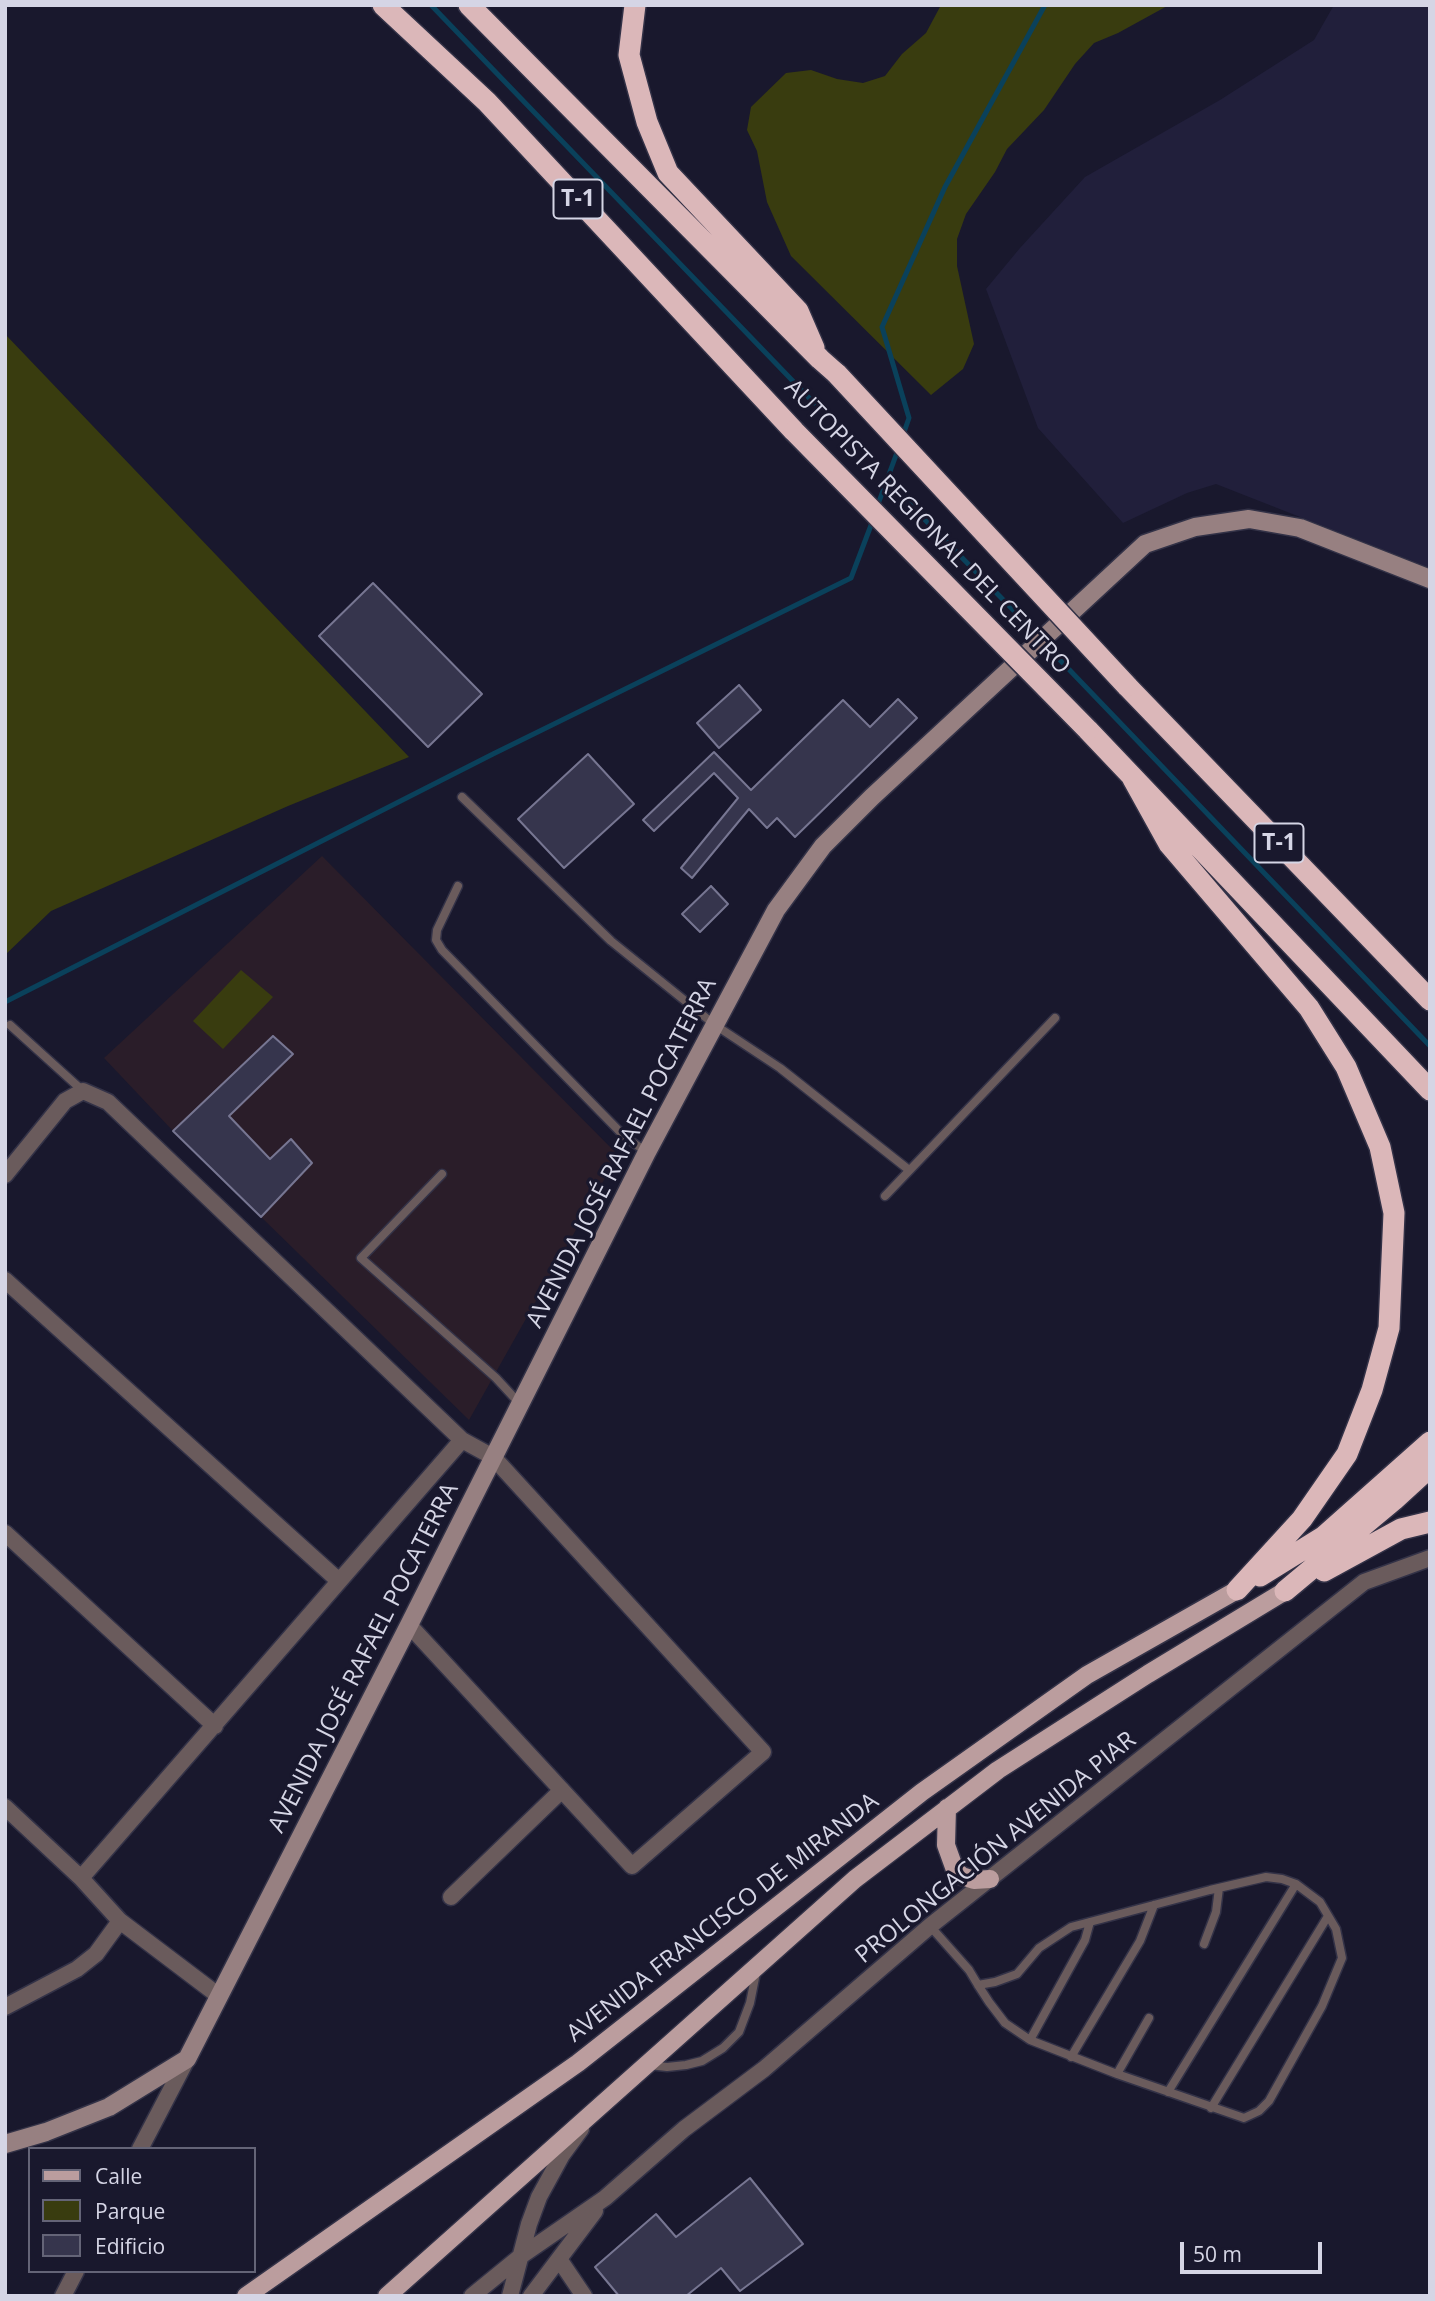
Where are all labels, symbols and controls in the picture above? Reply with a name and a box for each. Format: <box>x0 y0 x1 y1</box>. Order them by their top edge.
road number: T-1 <box>554 180 602 218</box>
street label: AUTOPISTA REGIONAL DEL CENTRO <box>778 373 1076 681</box>
road number: T-1 <box>1254 824 1304 862</box>
street label: AVENIDA JOSÉ RAFAEL POCATERRA <box>521 973 723 1333</box>
street label: AVENIDA JOSÉ RAFAEL POCATERRA <box>263 1478 465 1838</box>
street label: PROLONGACIÓN AVENIDA PIAR <box>850 1726 1142 1970</box>
street label: AVENIDA FRANCISCO DE MIRANDA <box>561 1787 885 2049</box>
legend <box>28 2147 256 2273</box>
text: Calle <box>95 2162 142 2190</box>
text: Parque <box>95 2197 165 2225</box>
scale bar <box>1183 2228 1325 2272</box>
text: Edificio <box>95 2232 165 2260</box>
text: 50 m <box>1193 2240 1242 2268</box>

